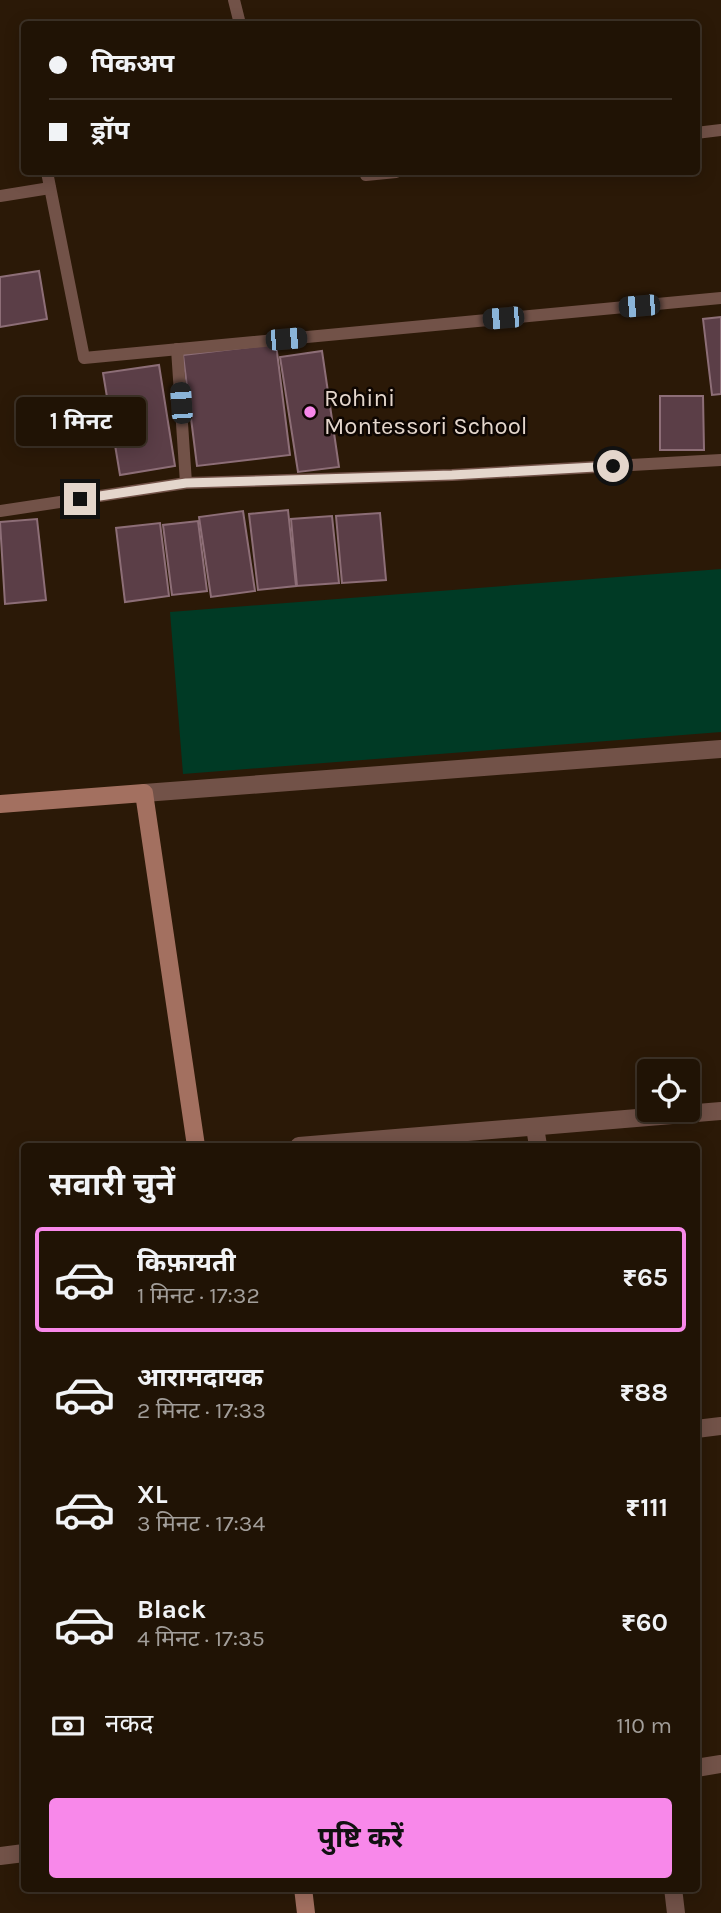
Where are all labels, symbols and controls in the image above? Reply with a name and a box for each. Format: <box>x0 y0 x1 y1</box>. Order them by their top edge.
text: पिकअप <box>91 48 174 79</box>
text: ड्रॉप <box>91 115 129 146</box>
car <box>618 294 661 318</box>
car <box>482 306 525 330</box>
car <box>265 327 308 351</box>
car <box>170 381 193 425</box>
place label: Rohini Montessori School <box>324 384 527 440</box>
callout: 1 मिनट <box>15 398 145 447</box>
marker: Rohini Montessori School <box>302 404 318 420</box>
text: 1 मिनट <box>50 408 112 435</box>
route start <box>597 450 629 482</box>
route end <box>64 483 96 515</box>
map controls <box>637 1059 700 1122</box>
button: locate <box>637 1059 700 1122</box>
text: सवारी चुनें <box>49 1166 175 1203</box>
text: किफ़ायती <box>137 1247 236 1278</box>
icon: car <box>53 1248 116 1311</box>
text: ₹65 <box>622 1262 668 1293</box>
text: 1 मिनट · 17:32 <box>137 1282 260 1309</box>
text: आरामदायक <box>137 1362 263 1393</box>
icon: car <box>53 1363 116 1426</box>
text: ₹88 <box>620 1377 668 1408</box>
text: 2 मिनट · 17:33 <box>137 1397 266 1424</box>
icon: car <box>53 1478 116 1541</box>
text: XL <box>137 1479 168 1510</box>
text: ₹111 <box>625 1492 668 1523</box>
text: 3 मिनट · 17:34 <box>137 1510 265 1537</box>
icon: car <box>53 1593 116 1656</box>
text: Black <box>137 1594 206 1625</box>
text: ₹60 <box>621 1607 668 1638</box>
text: 4 मिनट · 17:35 <box>137 1625 265 1652</box>
icon: cash <box>49 1707 87 1745</box>
text: नकद <box>105 1708 153 1739</box>
text: 110 m <box>616 1712 672 1739</box>
button: पुष्टि करें <box>49 1798 672 1878</box>

